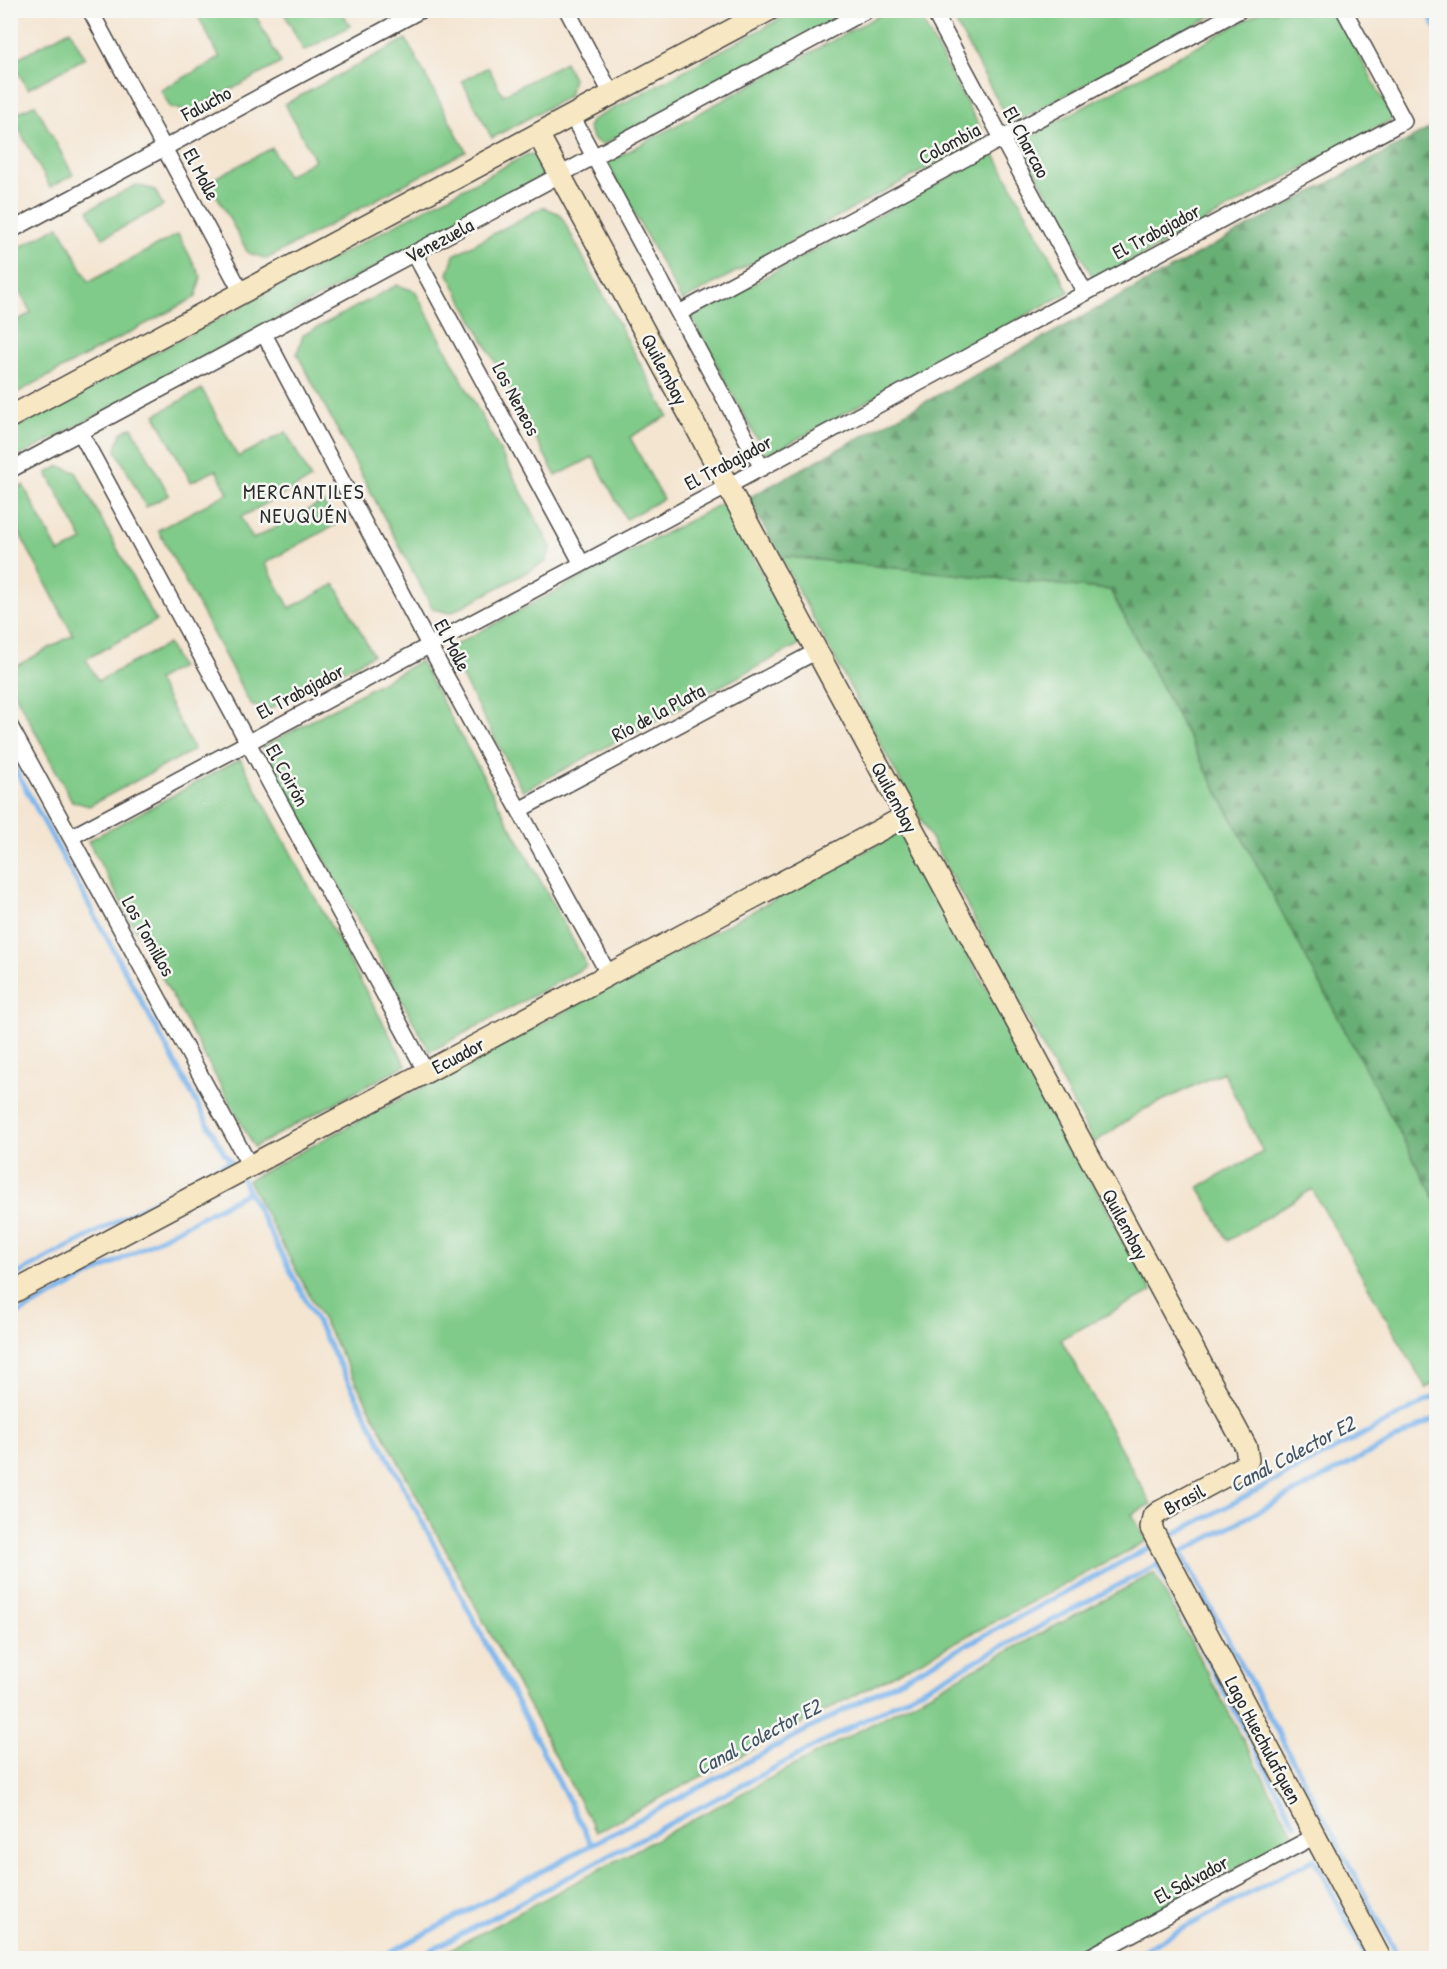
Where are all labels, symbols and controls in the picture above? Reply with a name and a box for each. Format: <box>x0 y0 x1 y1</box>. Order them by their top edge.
street label: Falucho <box>175 79 236 128</box>
street label: El Charcao <box>997 102 1057 182</box>
street label: Colombia <box>913 115 985 171</box>
street label: El Molle <box>177 143 227 205</box>
street label: El Trabajador <box>1107 196 1205 265</box>
street label: Venezuela <box>400 211 478 269</box>
street label: Quilembay <box>635 329 695 409</box>
street label: Los Neneos <box>486 358 548 441</box>
street label: El Trabajador <box>679 427 777 496</box>
district label: MERCANTILES NEUQUÉN <box>243 477 365 530</box>
street label: El Molle <box>428 614 478 676</box>
street label: El Trabajador <box>251 656 349 725</box>
street label: Río de la Plata <box>607 676 709 748</box>
street label: El Coirón <box>260 739 316 811</box>
street label: Quilembay <box>865 757 925 837</box>
street label: Los Tomillos <box>116 891 182 981</box>
street label: Ecuador <box>427 1030 489 1080</box>
street label: Quilembay <box>1096 1184 1156 1264</box>
water label: Canal Colector E2 <box>1224 1408 1361 1499</box>
street label: Brasil <box>1159 1477 1210 1521</box>
street label: Lago Huechulafquen <box>1219 1671 1309 1809</box>
water label: Canal Colector E2 <box>690 1691 827 1782</box>
street label: El Salvador <box>1149 1848 1233 1910</box>

